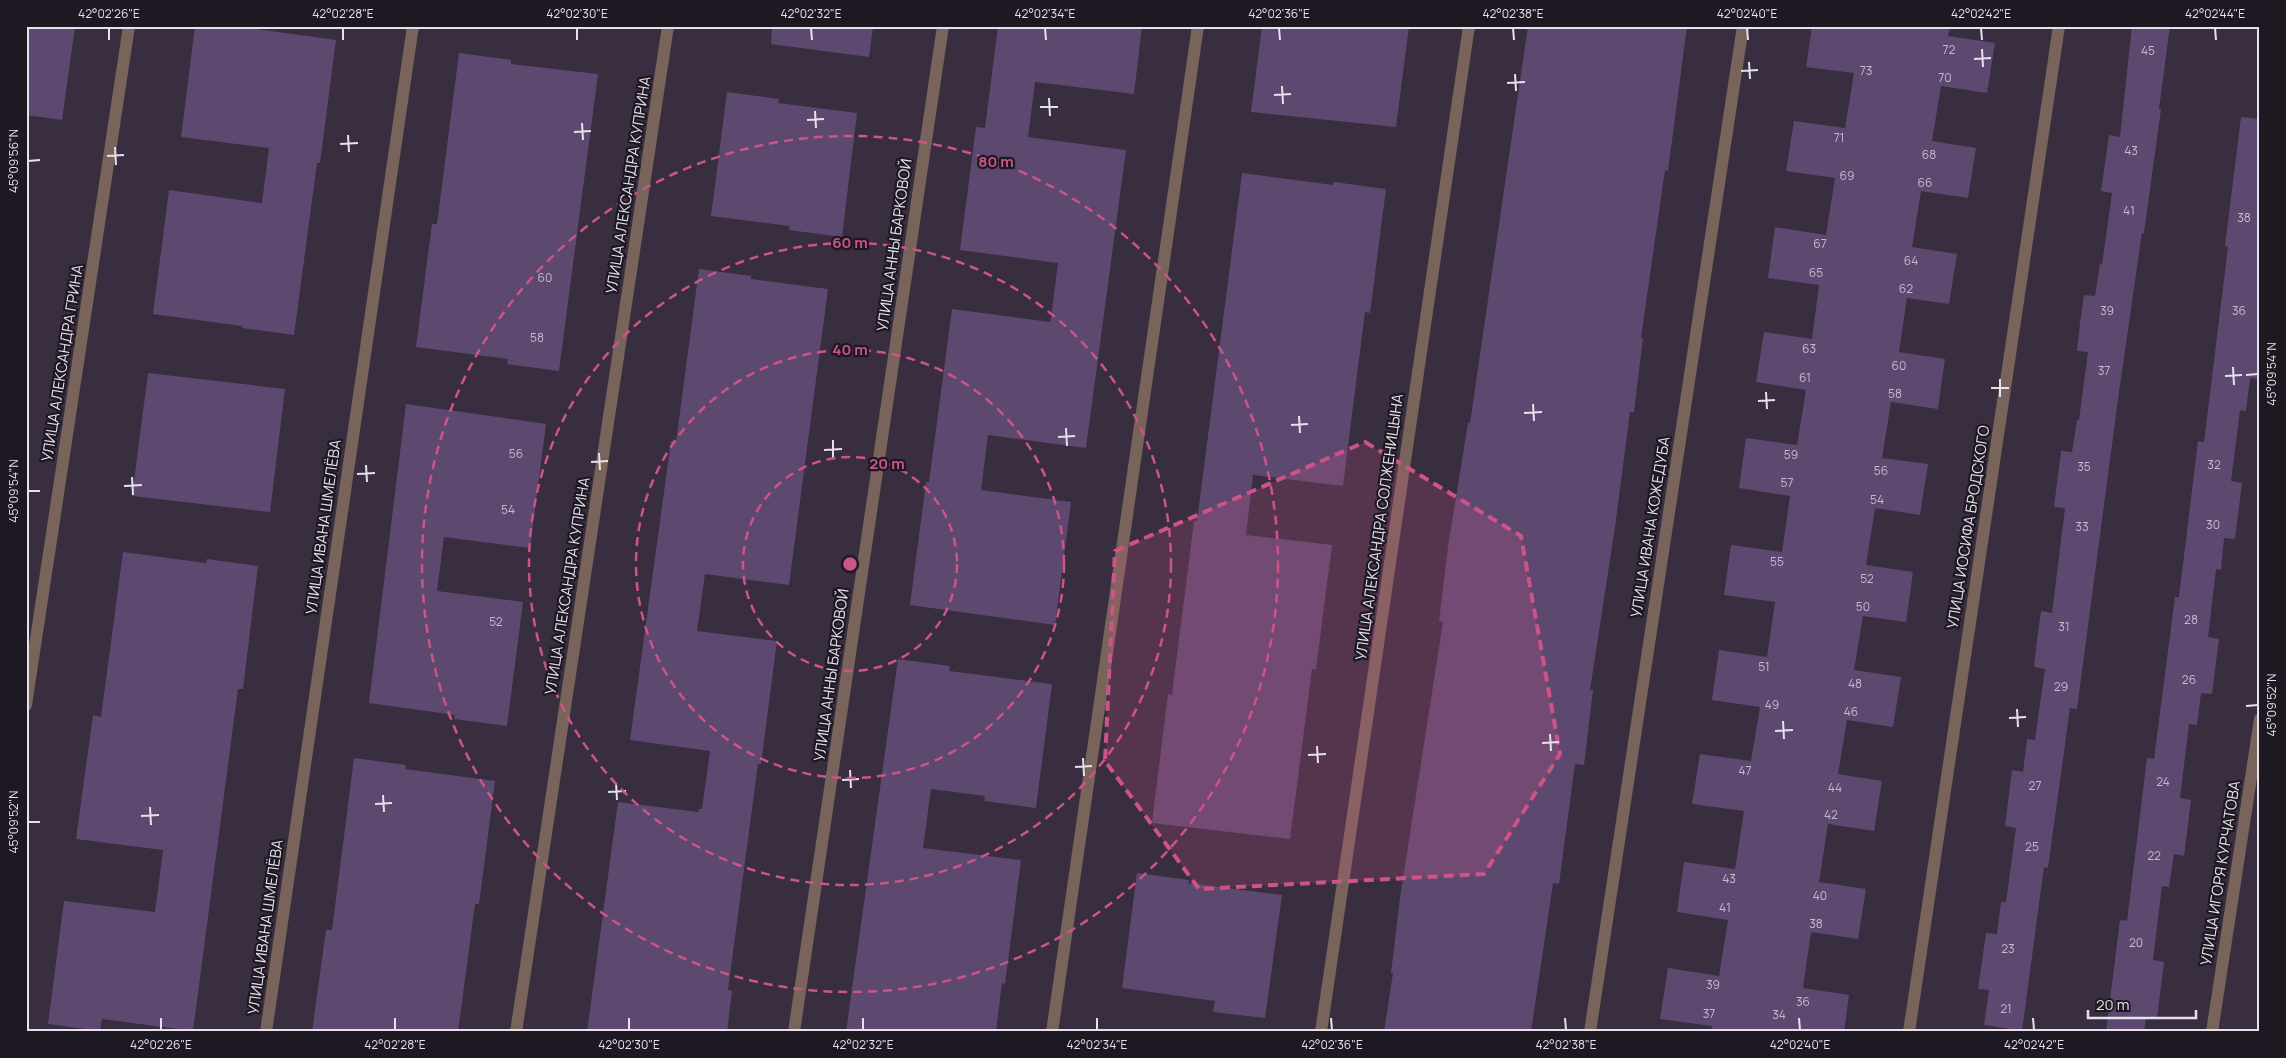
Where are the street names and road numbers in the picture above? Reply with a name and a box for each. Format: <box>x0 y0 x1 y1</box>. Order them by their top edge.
street label: УЛИЦА АЛЕКСАНДРА КУПРИНА <box>600 74 656 295</box>
street label: УЛИЦА АННЫ БАРКОВОЙ <box>871 157 917 333</box>
street label: УЛИЦА АЛЕКСАНДРА ГРИНА <box>36 262 88 463</box>
street label: УЛИЦА АЛЕКСАНДРА СОЛЖЕНИЦЫНА <box>1350 392 1408 662</box>
street label: УЛИЦА ИОСИФА БРОДСКОГО <box>1942 424 1994 630</box>
street label: УЛИЦА ИВАНА КОЖЕДУБА <box>1625 434 1675 619</box>
street label: УЛИЦА ИВАНА ШМЕЛЁВА <box>300 438 346 616</box>
street label: УЛИЦА АЛЕКСАНДРА КУПРИНА <box>539 475 595 696</box>
street label: УЛИЦА АННЫ БАРКОВОЙ <box>808 587 854 763</box>
street label: УЛИЦА ИГОРЯ КУРЧАТОВА <box>2195 779 2245 967</box>
street label: УЛИЦА ИВАНА ШМЕЛЁВА <box>242 838 288 1016</box>

